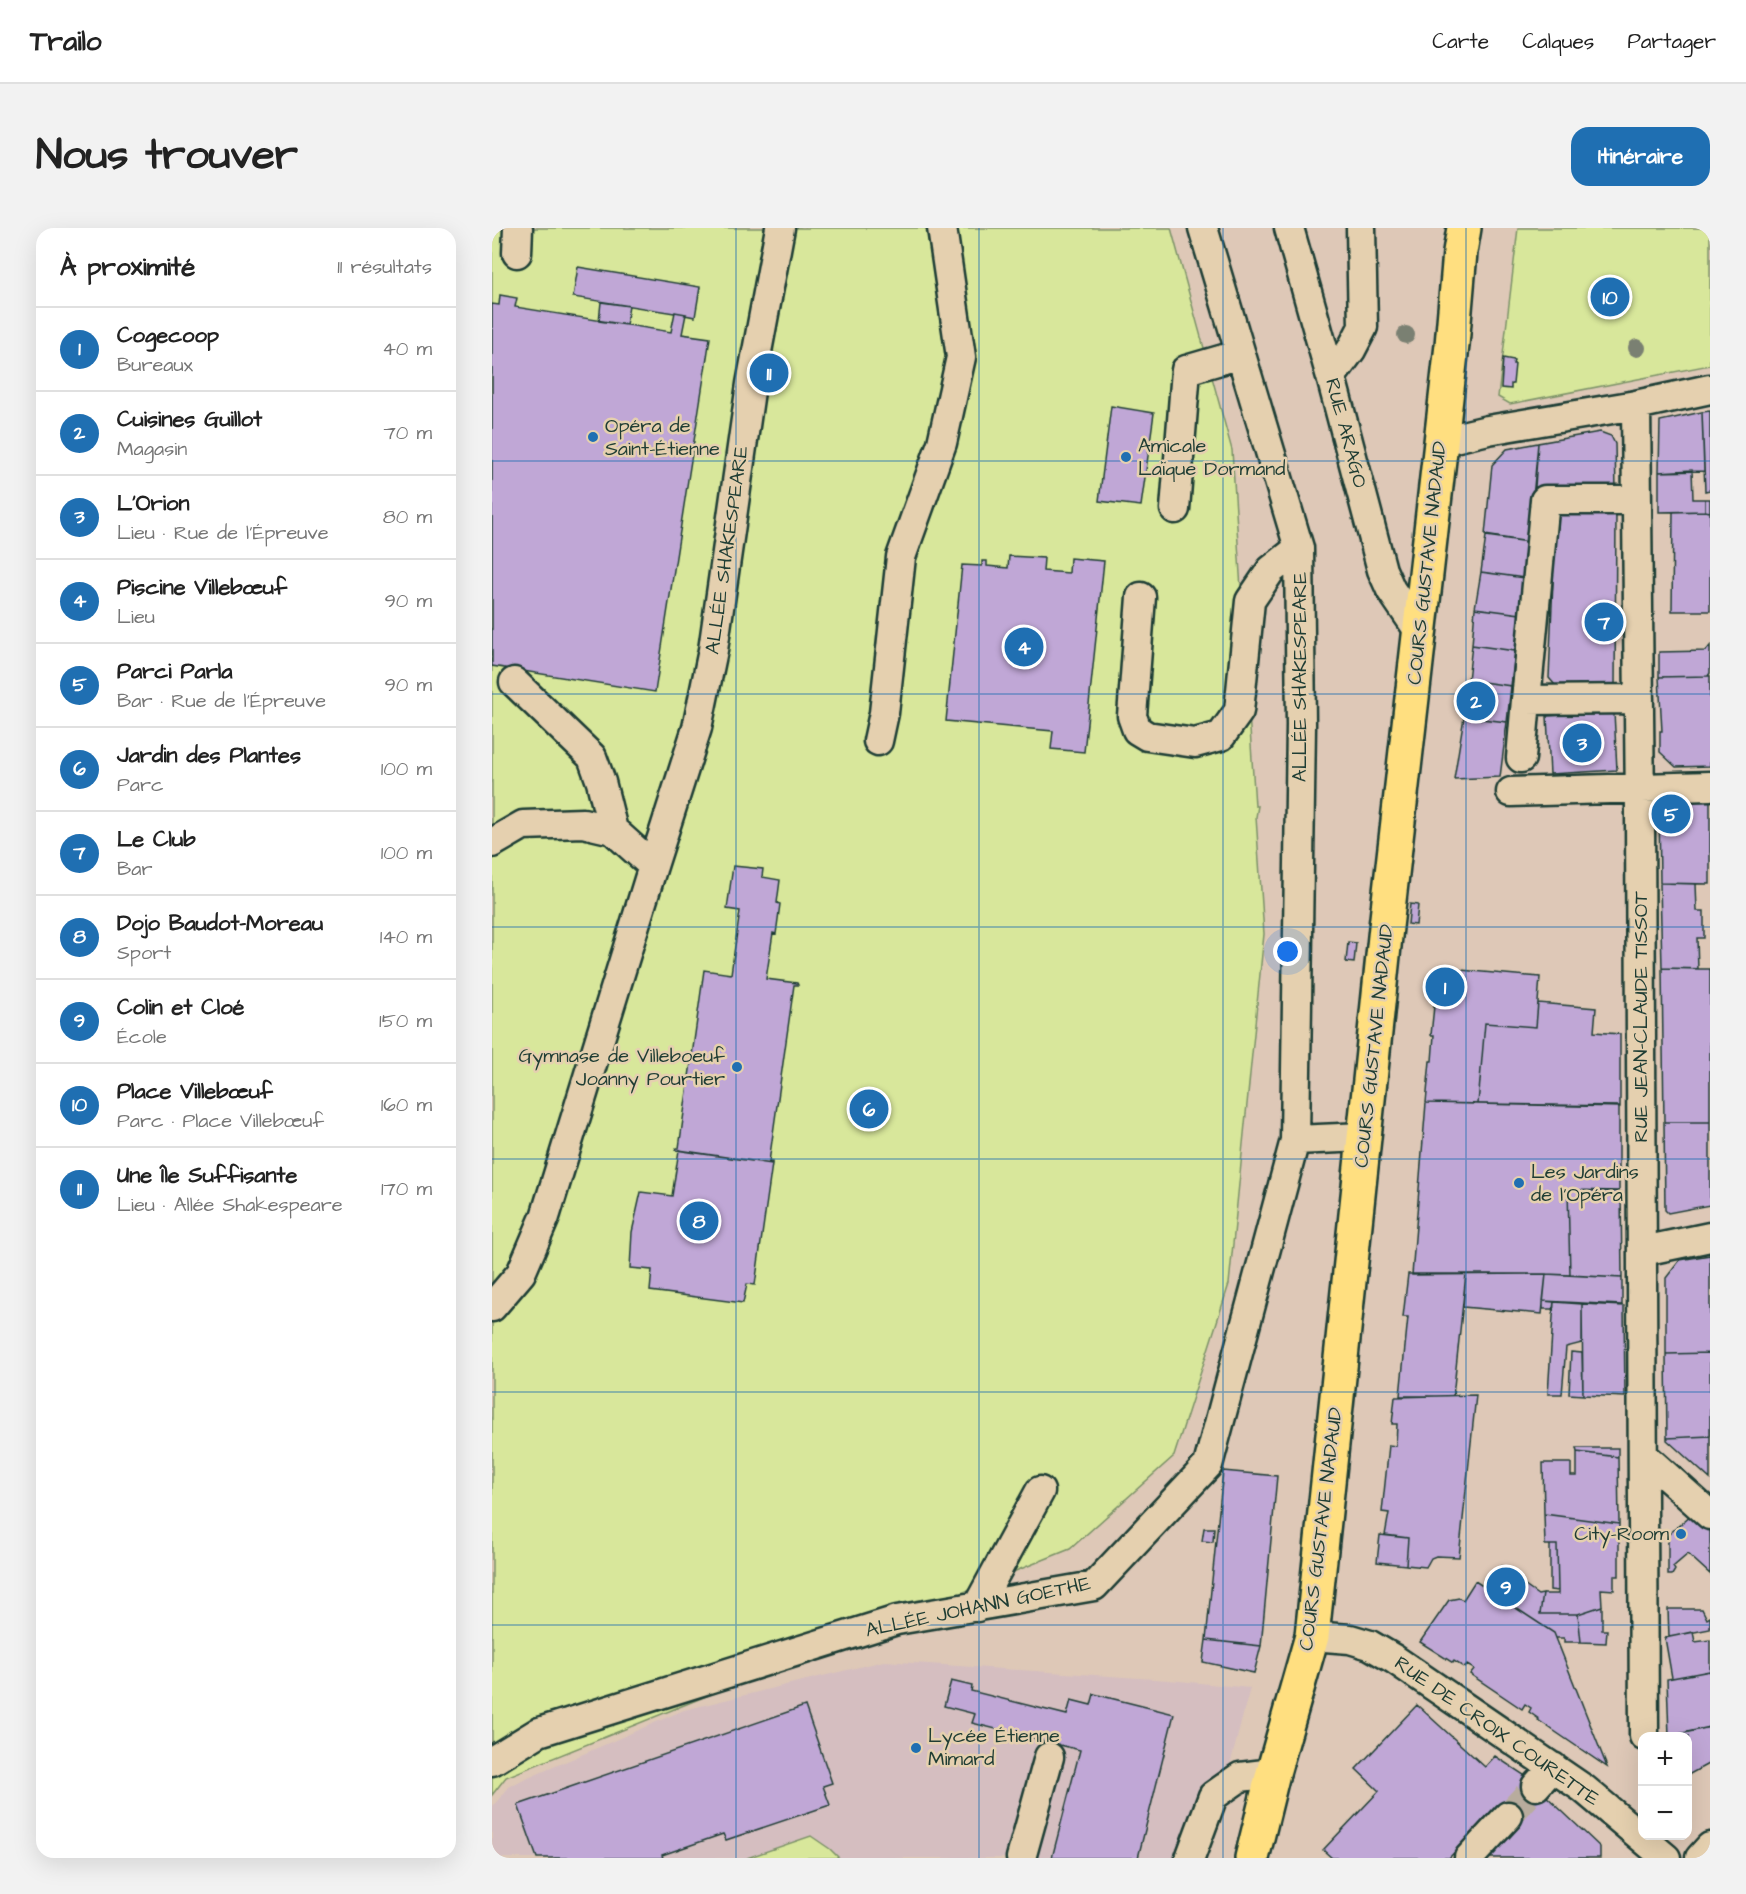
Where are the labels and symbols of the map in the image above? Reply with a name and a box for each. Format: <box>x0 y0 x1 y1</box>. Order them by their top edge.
pin: 10 <box>1590 274 1630 320</box>
pin: 11 <box>750 350 788 396</box>
street label: RUE ARAGO <box>1318 375 1374 491</box>
place label: Opéra de Saint-Étienne <box>605 412 720 463</box>
marker: Opéra de Saint-Étienne <box>586 430 600 444</box>
place label: Amicale Laïque Dormand <box>1138 432 1286 483</box>
street label: COURS GUSTAVE NADAUD <box>1400 440 1454 686</box>
street label: ALLÉE SHAKESPEARE <box>699 444 756 656</box>
marker: Amicale Laïque Dormand <box>1119 450 1133 464</box>
street label: ALLÉE SHAKESPEARE <box>1286 572 1314 782</box>
pin: 7 <box>1584 600 1624 644</box>
pin: 4 <box>1004 624 1044 670</box>
pin: 2 <box>1456 678 1496 724</box>
pin: 3 <box>1562 720 1602 766</box>
pin: 5 <box>1652 792 1690 836</box>
street label: RUE JEAN-CLAUDE TISSOT <box>1627 891 1655 1143</box>
street label: COURS GUSTAVE NADAUD <box>1347 923 1401 1169</box>
your location <box>1273 937 1302 966</box>
pin: 1 <box>1426 964 1464 1010</box>
place label: Gymnase de Villeboeuf Joanny Pourtier <box>518 1042 725 1094</box>
marker: Gymnase de Villeboeuf Joanny Pourtier <box>730 1060 744 1074</box>
pin: 6 <box>850 1086 889 1132</box>
place label: Les Jardins de l'Opéra <box>1531 1158 1639 1209</box>
marker: Les Jardins de l'Opéra <box>1512 1176 1526 1190</box>
pin: 8 <box>680 1198 718 1244</box>
street label: COURS GUSTAVE NADAUD <box>1292 1406 1350 1652</box>
place label: City-Room <box>1574 1520 1669 1549</box>
marker: City-Room <box>1674 1527 1688 1541</box>
pin: 9 <box>1486 1564 1526 1610</box>
street label: ALLÉE JOHANN GOETHE <box>863 1569 1093 1645</box>
street label: RUE DE CROIX COURETTE <box>1389 1649 1605 1813</box>
place label: Lycée Étienne Mimard <box>928 1722 1060 1773</box>
marker: Lycée Étienne Mimard <box>909 1741 923 1755</box>

